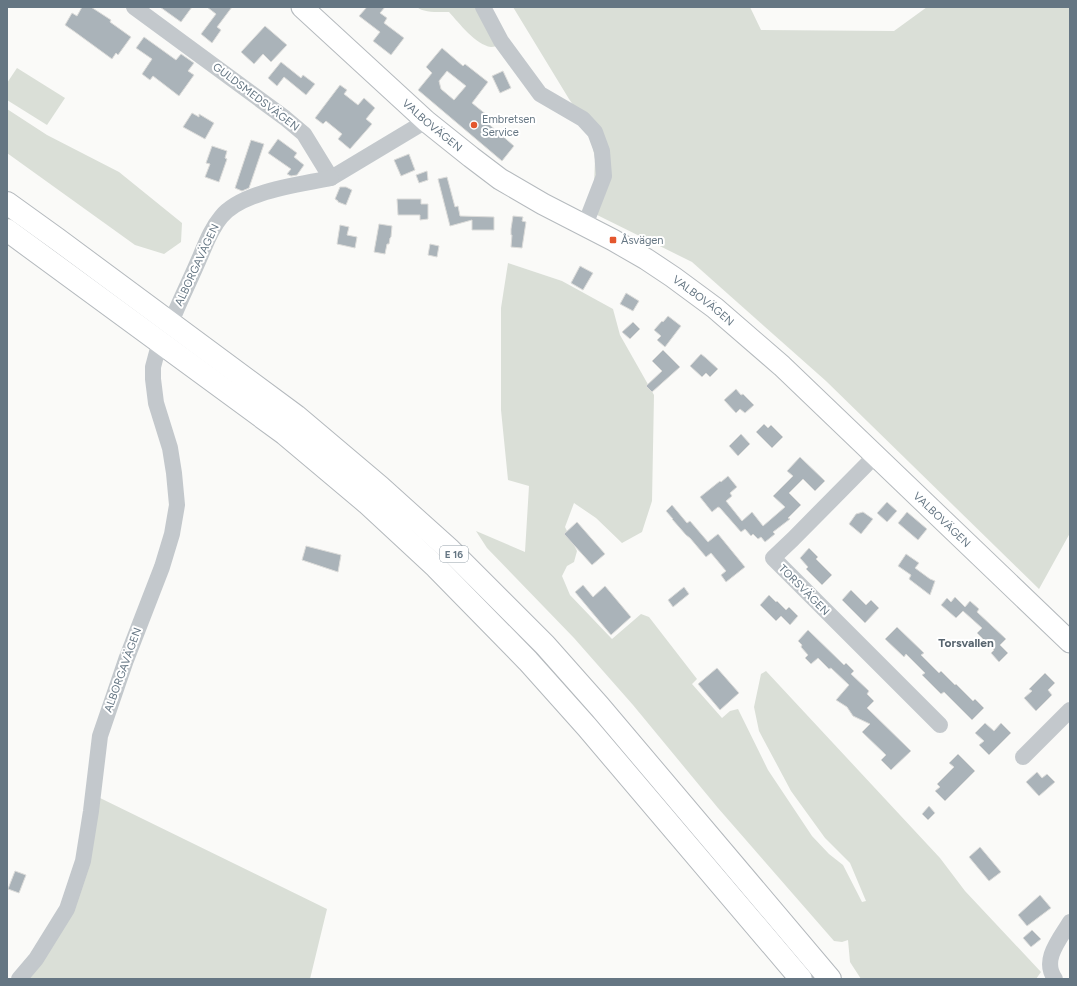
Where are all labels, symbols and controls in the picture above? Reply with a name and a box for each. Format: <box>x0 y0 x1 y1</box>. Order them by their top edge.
street label: GULDSMEDSVÄGEN <box>210 60 302 134</box>
street label: VALBOVÄGEN <box>400 96 465 154</box>
place label: Embretsen Service <box>482 113 535 139</box>
marker: Embretsen Service <box>469 120 479 130</box>
street label: ALBORGAVÄGEN <box>172 222 222 308</box>
place label: Åsvägen <box>621 233 664 247</box>
marker: Åsvägen <box>608 235 618 245</box>
street label: VALBOVÄGEN <box>670 273 737 328</box>
street label: VALBOVÄGEN <box>911 489 973 550</box>
road number: E 16 <box>440 546 468 562</box>
street label: TORSVÄGEN <box>776 562 832 618</box>
street label: ALBORGAVÄGEN <box>102 626 144 714</box>
district label: Torsvallen <box>938 636 994 650</box>

